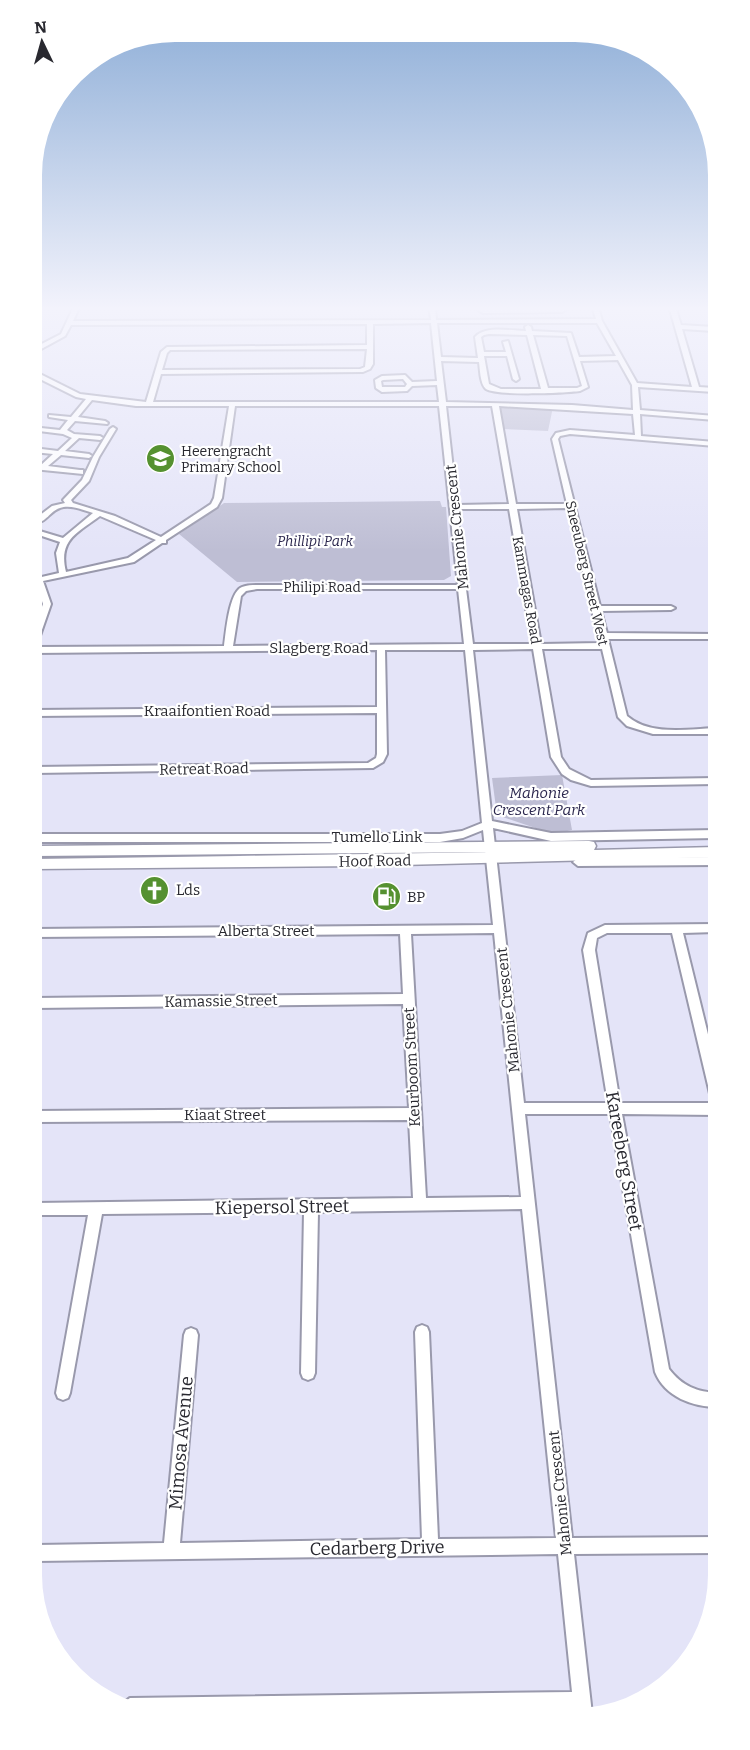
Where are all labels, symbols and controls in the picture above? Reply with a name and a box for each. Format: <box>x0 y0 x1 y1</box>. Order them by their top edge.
north arrow <box>12 12 72 72</box>
text: N <box>34 18 48 38</box>
school or university icon: Heerengracht Primary School <box>144 443 176 475</box>
place label: Heerengracht Primary School <box>181 443 281 476</box>
street label: Mahonie Crescent <box>441 463 473 591</box>
street label: Sneeuberg Street West <box>562 499 611 647</box>
park label: Phillipi Park <box>277 533 353 550</box>
street label: Kammagas Road <box>509 535 544 645</box>
street label: Philipi Road <box>283 579 361 596</box>
street label: Slagberg Road <box>269 639 369 657</box>
street label: Kraaifontien Road <box>144 702 270 720</box>
street label: Retreat Road <box>159 759 249 779</box>
park label: Mahonie Crescent Park <box>493 784 586 819</box>
street label: Tumello Link <box>331 828 423 846</box>
street label: Hoof Road <box>339 851 411 871</box>
church icon: Lds <box>139 874 171 906</box>
place label: Lds <box>176 881 200 899</box>
fuel station icon: BP <box>370 881 402 913</box>
place label: BP <box>407 888 425 906</box>
street label: Alberta Street <box>217 922 315 940</box>
street label: Mahonie Crescent <box>492 946 524 1074</box>
street label: Kamassie Street <box>164 991 278 1011</box>
street label: Keurboom Street <box>400 1006 424 1127</box>
street label: Kareeberg Street <box>601 1089 647 1233</box>
street label: Kiaat Street <box>184 1106 266 1124</box>
street label: Kiepersol Street <box>215 1195 350 1219</box>
street label: Mimosa Avenue <box>164 1375 198 1511</box>
street label: Mahonie Crescent <box>544 1429 576 1557</box>
street label: Cedarberg Drive <box>309 1536 445 1560</box>

